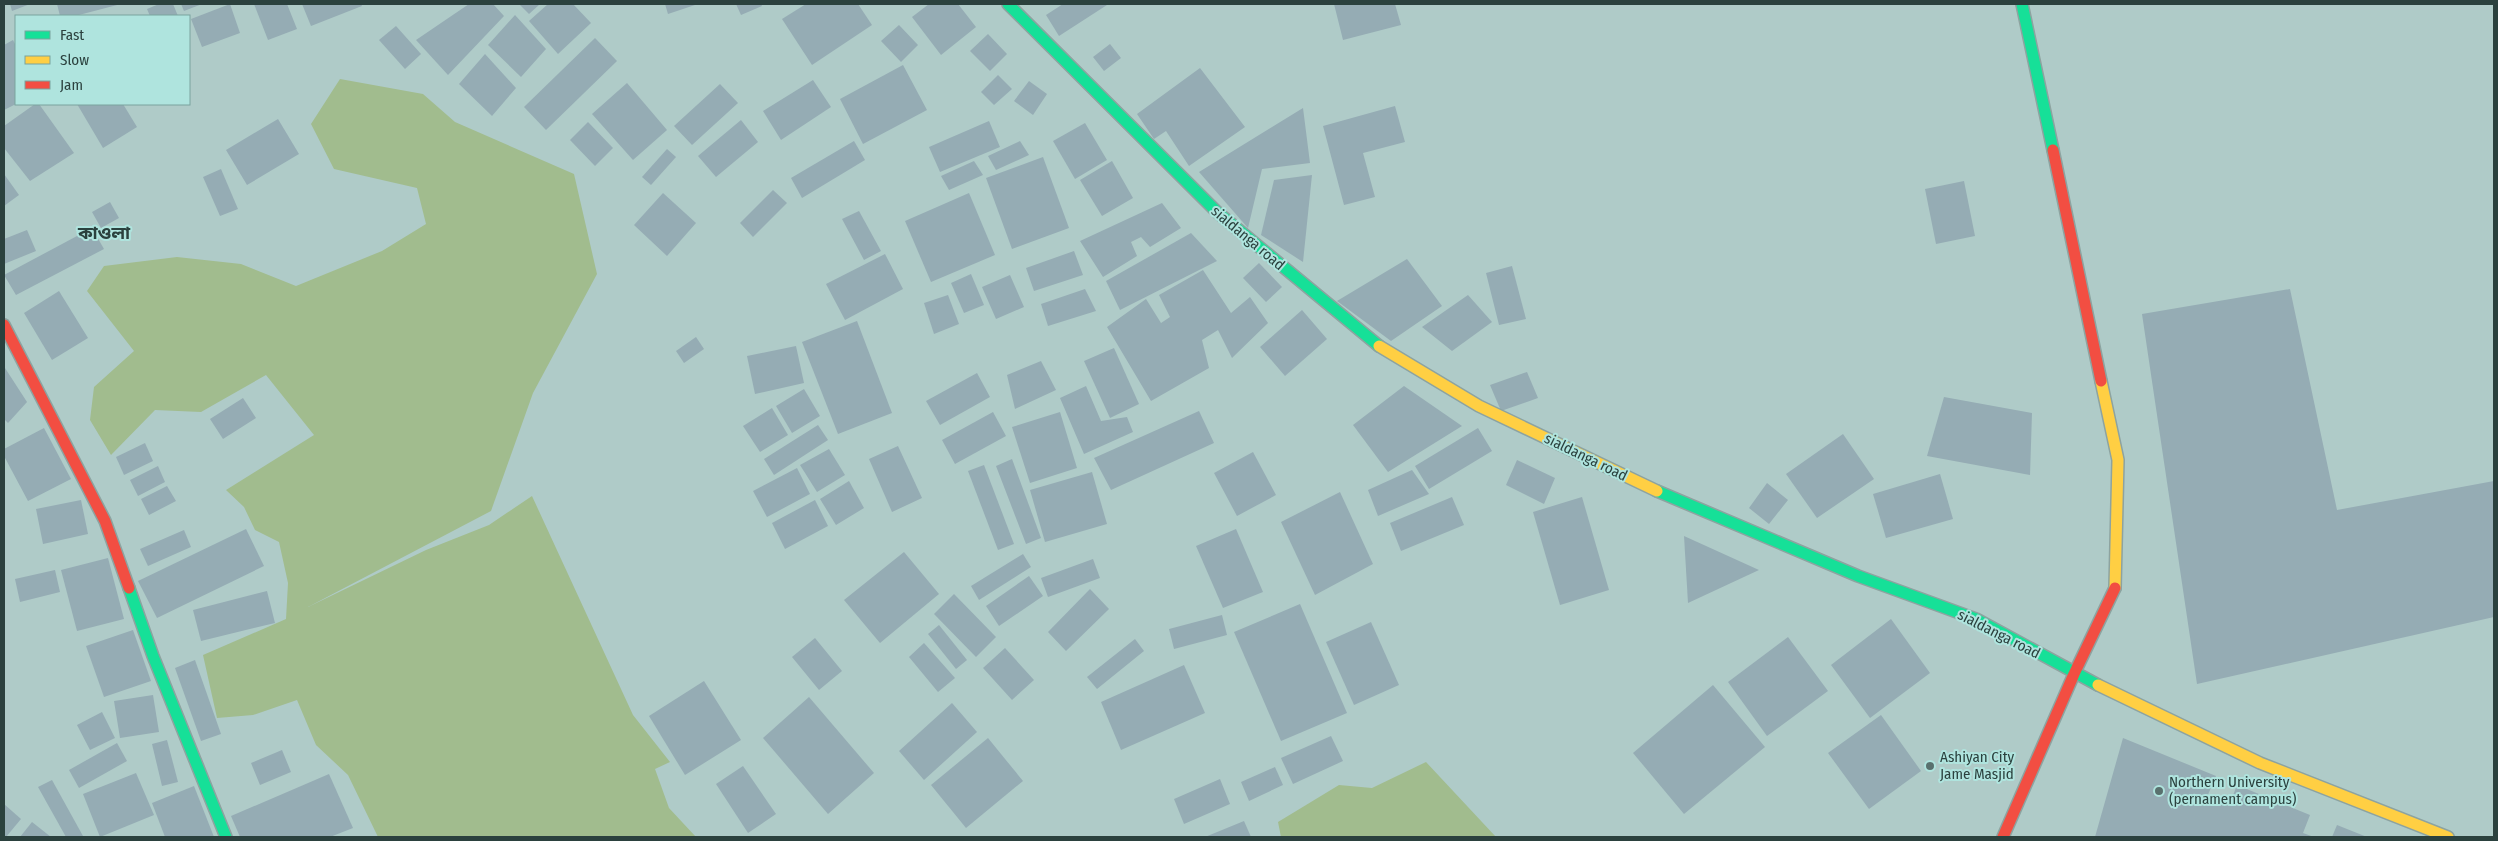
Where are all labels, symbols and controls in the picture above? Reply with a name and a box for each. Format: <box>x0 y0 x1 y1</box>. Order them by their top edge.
legend <box>15 15 190 105</box>
text: Fast <box>60 26 84 44</box>
text: Slow <box>60 51 89 69</box>
text: Jam <box>60 76 83 94</box>
street label: sialdanga road <box>1208 202 1288 274</box>
district label: কাওলা <box>77 222 131 244</box>
street label: sialdanga road <box>1542 429 1630 485</box>
street label: sialdanga road <box>1955 606 2043 662</box>
place label: Ashiyan City Jame Masjid <box>1940 748 2015 783</box>
marker: Ashiyan City Jame Masjid <box>1924 760 1936 772</box>
place label: Northern University (pernament campus) <box>2169 773 2296 808</box>
marker: Northern University (pernament campus) <box>2153 785 2165 797</box>

